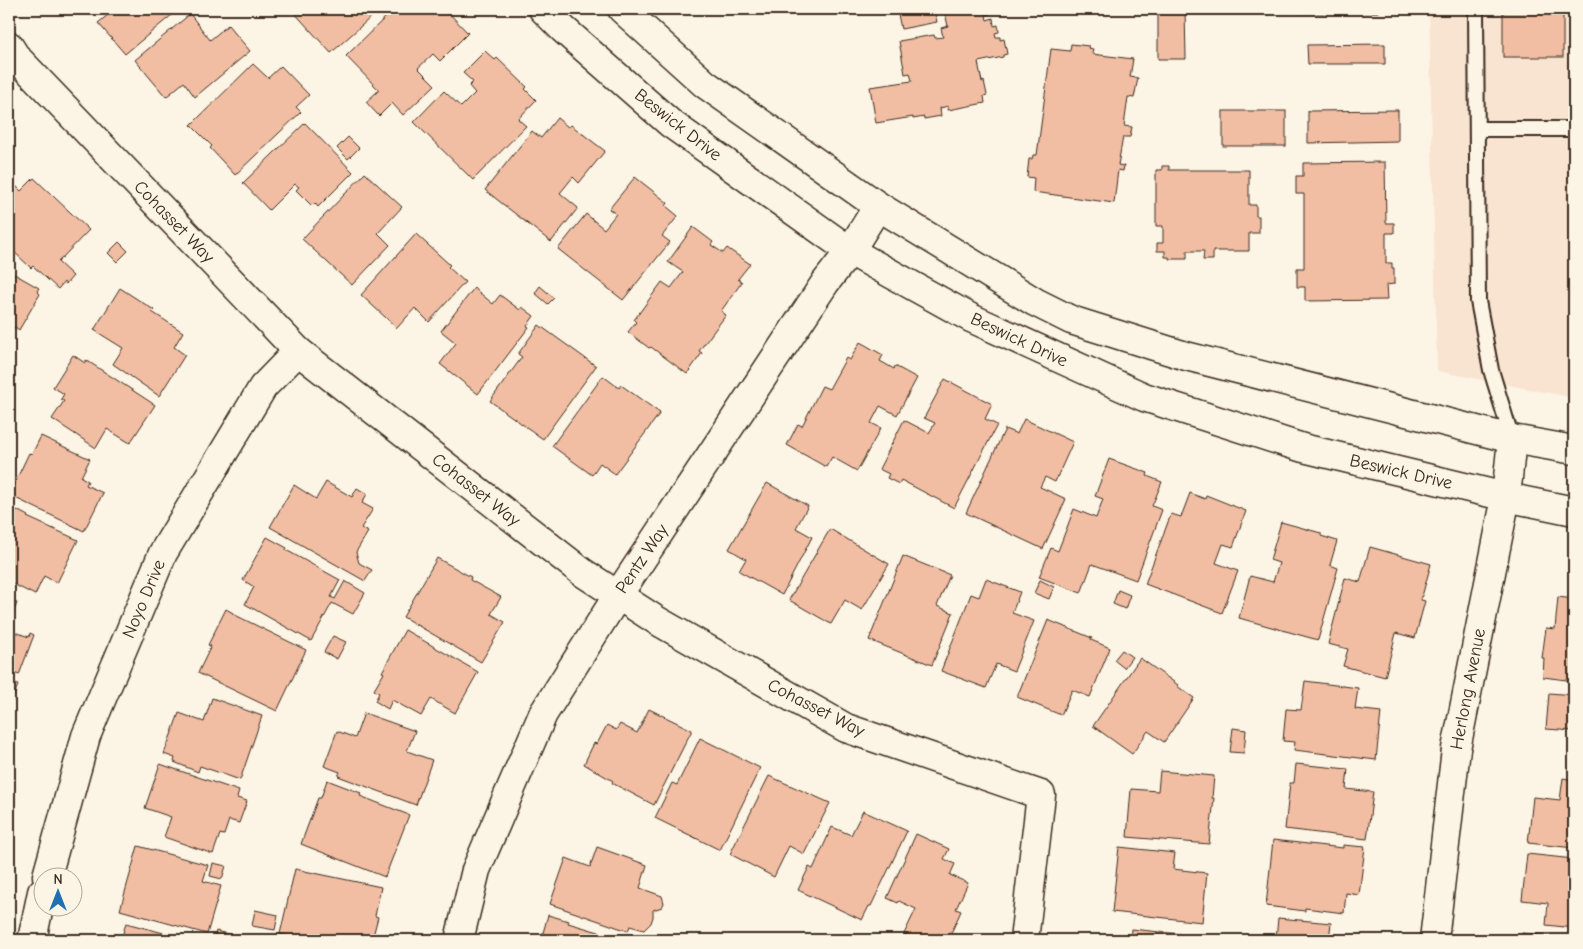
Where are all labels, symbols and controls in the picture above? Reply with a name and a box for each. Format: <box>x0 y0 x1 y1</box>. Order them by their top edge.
street label: Beswick Drive <box>630 85 726 165</box>
street label: Cohasset Way <box>130 176 219 268</box>
street label: Beswick Drive <box>967 308 1071 372</box>
street label: Cohasset Way <box>428 449 525 532</box>
street label: Beswick Drive <box>1348 450 1454 494</box>
street label: Pentz Way <box>611 520 673 598</box>
street label: Noyo Drive <box>118 557 170 641</box>
street label: Herlong Avenue <box>1446 627 1490 751</box>
street label: Cohasset Way <box>764 675 869 742</box>
north arrow <box>32 866 82 916</box>
text: N <box>53 871 63 888</box>

